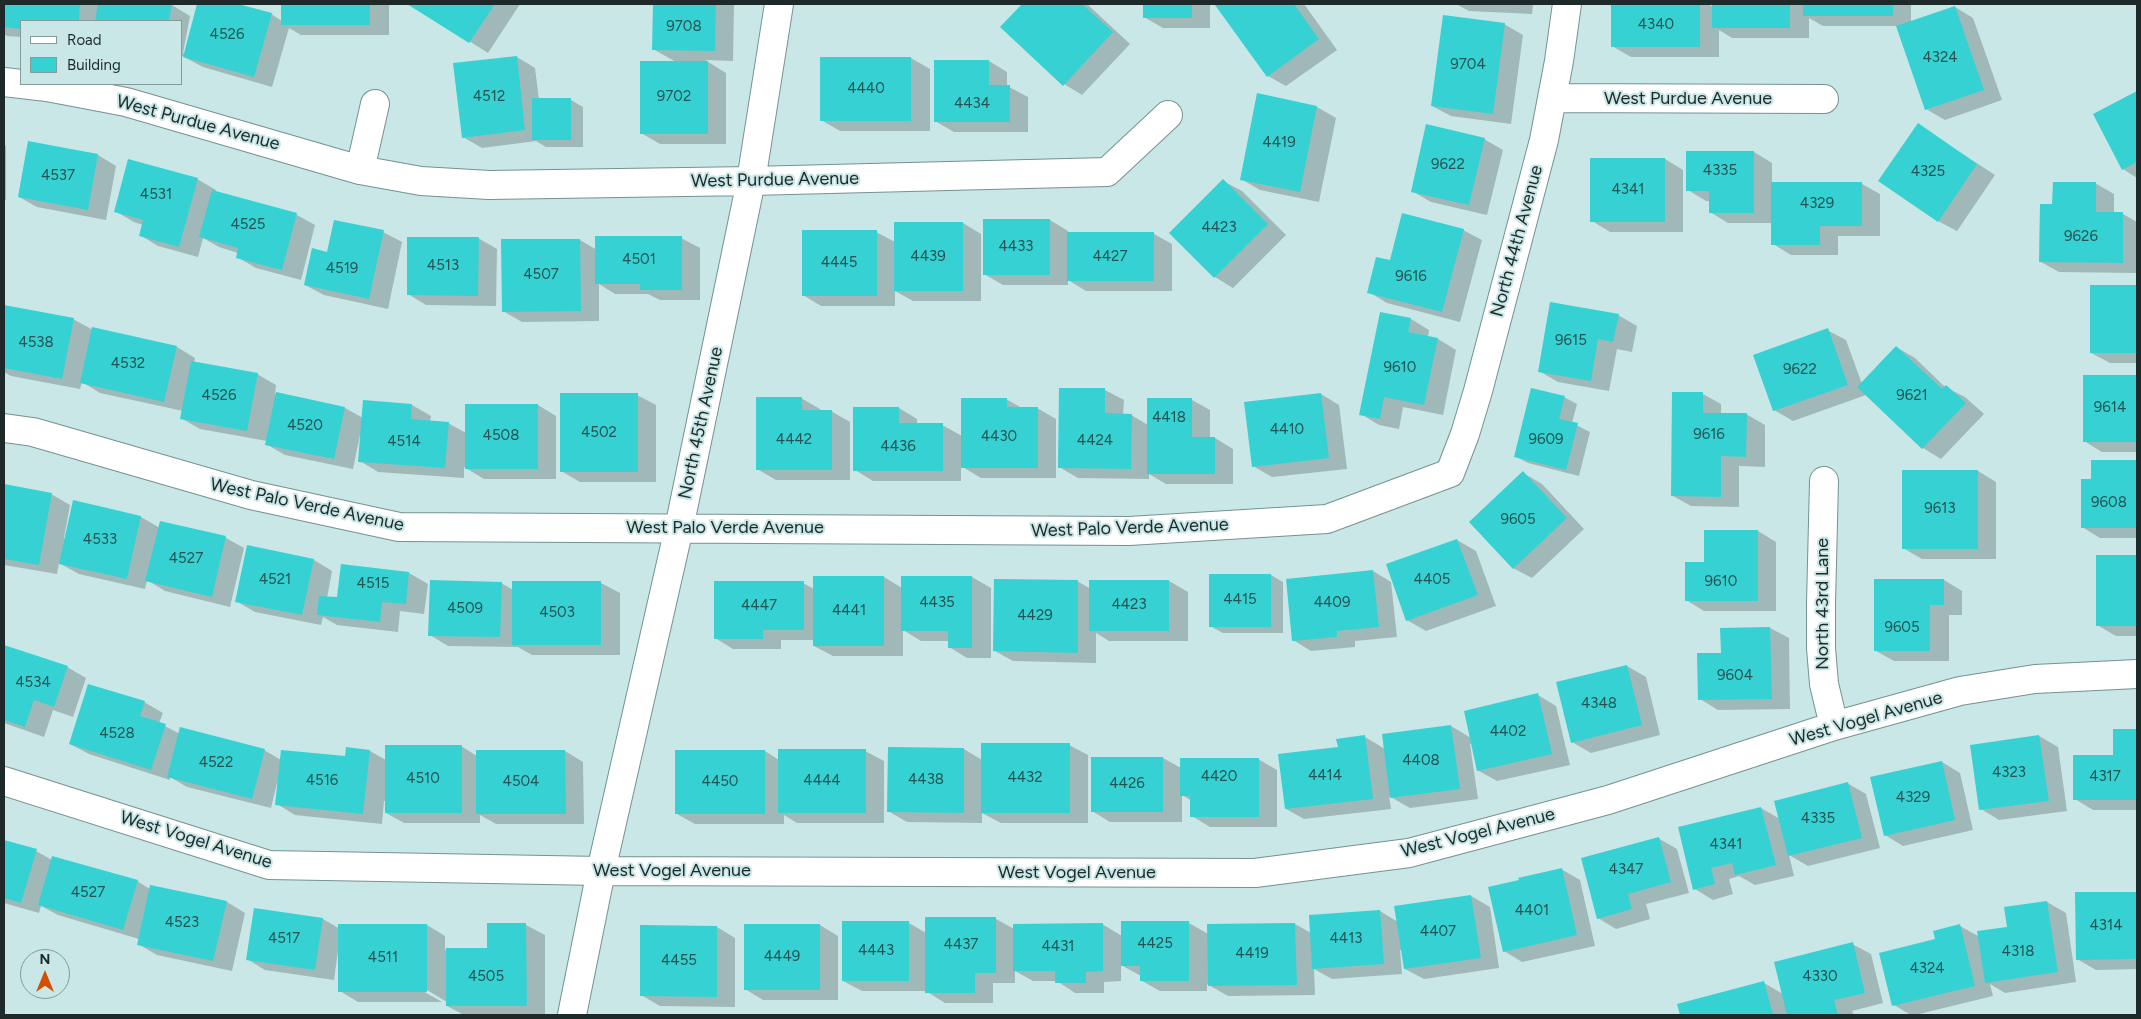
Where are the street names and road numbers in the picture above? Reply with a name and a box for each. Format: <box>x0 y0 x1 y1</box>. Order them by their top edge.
street label: West Purdue Avenue <box>1604 88 1772 110</box>
street label: West Purdue Avenue <box>114 91 282 155</box>
street label: North 44th Avenue <box>1486 163 1548 319</box>
street label: West Purdue Avenue <box>691 168 859 192</box>
street label: North 45th Avenue <box>674 345 728 501</box>
street label: West Palo Verde Avenue <box>208 474 406 536</box>
street label: West Palo Verde Avenue <box>1031 514 1229 542</box>
street label: West Palo Verde Avenue <box>626 517 824 539</box>
street label: North 43rd Lane <box>1812 538 1834 670</box>
street label: West Vogel Avenue <box>1787 687 1945 751</box>
street label: West Vogel Avenue <box>1399 803 1557 863</box>
street label: West Vogel Avenue <box>117 807 275 873</box>
street label: West Vogel Avenue <box>593 860 751 882</box>
street label: West Vogel Avenue <box>998 862 1156 884</box>

